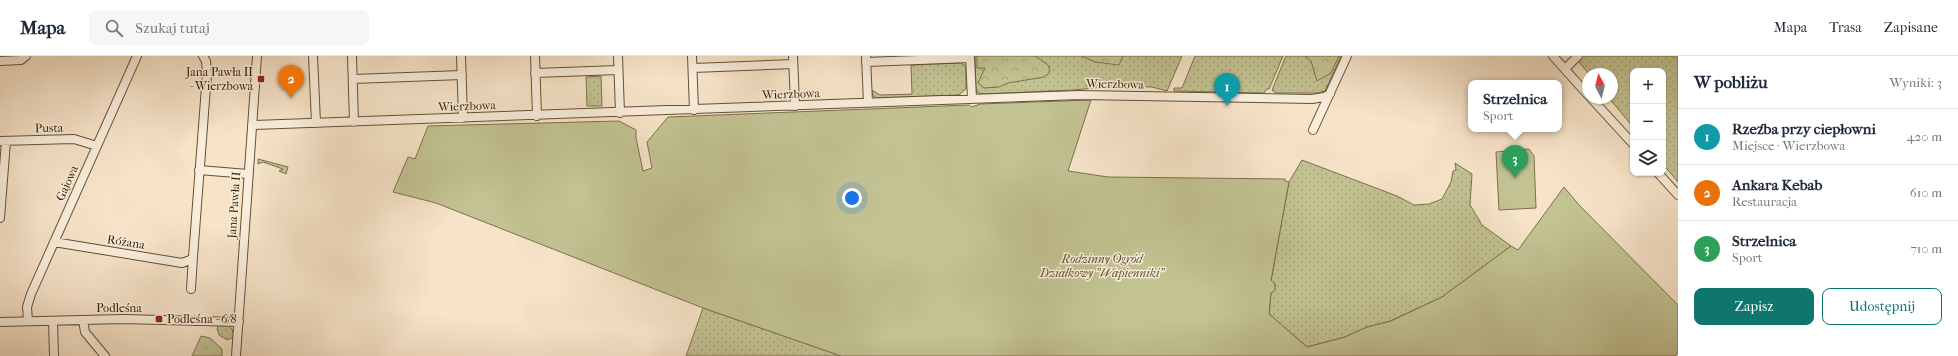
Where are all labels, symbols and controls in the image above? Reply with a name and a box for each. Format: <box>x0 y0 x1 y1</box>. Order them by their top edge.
search box <box>89 10 369 46</box>
text: Mapa <box>20 17 65 39</box>
icon: search <box>103 17 125 39</box>
text: Szukaj tutaj <box>135 19 210 37</box>
text: Mapa <box>1774 19 1807 36</box>
text: Trasa <box>1829 19 1862 36</box>
text: Zapisane <box>1884 19 1938 36</box>
place label: Jana Pawła II - Wierzbowa <box>185 65 253 93</box>
pin: 2 <box>278 65 304 98</box>
north arrow <box>1582 68 1618 104</box>
map controls <box>1630 68 1666 176</box>
button: + <box>1630 68 1666 104</box>
text: W pobliżu <box>1694 72 1768 92</box>
pin: 1 <box>1214 73 1240 106</box>
marker: Jana Pawła II - Wierzbowa <box>256 74 266 84</box>
text: Wyniki: 3 <box>1889 75 1942 90</box>
street label: Wierzbowa <box>1085 76 1145 92</box>
popup <box>1468 80 1562 132</box>
street label: Wierzbowa <box>761 86 821 102</box>
text: Strzelnica <box>1483 90 1547 108</box>
street label: Wierzbowa <box>437 98 497 114</box>
button: − <box>1630 104 1666 140</box>
text: Sport <box>1483 108 1513 123</box>
text: Rzeźba przy ciepłowni <box>1732 120 1876 138</box>
street label: Pusta <box>35 121 64 135</box>
text: 1 <box>1705 129 1709 144</box>
text: 420 m <box>1907 129 1942 144</box>
text: Miejsce · Wierzbowa <box>1732 138 1845 153</box>
button: layers <box>1630 140 1666 176</box>
pin: 3 <box>1502 145 1528 178</box>
street label: Gajowa <box>53 163 81 203</box>
street label: Jana Pawła II <box>225 171 243 240</box>
text: Ankara Kebab <box>1732 176 1822 194</box>
text: 2 <box>1704 185 1710 200</box>
text: 610 m <box>1910 185 1942 200</box>
your location <box>842 188 862 208</box>
text: Restauracja <box>1732 194 1797 209</box>
street label: Różana <box>106 232 146 252</box>
text: Strzelnica <box>1732 232 1796 250</box>
text: 3 <box>1704 241 1710 256</box>
text: 710 m <box>1910 241 1942 256</box>
text: Sport <box>1732 250 1763 265</box>
park label: Rodzinny Ogród Działkowy "Wapienniki" <box>1039 252 1165 280</box>
button: Zapisz <box>1694 288 1814 325</box>
button: Udostępnij <box>1822 288 1942 325</box>
street label: Podleśna <box>96 301 142 315</box>
place label: Podleśna - 6/8 <box>167 312 236 326</box>
marker: Podleśna - 6/8 <box>154 314 164 324</box>

